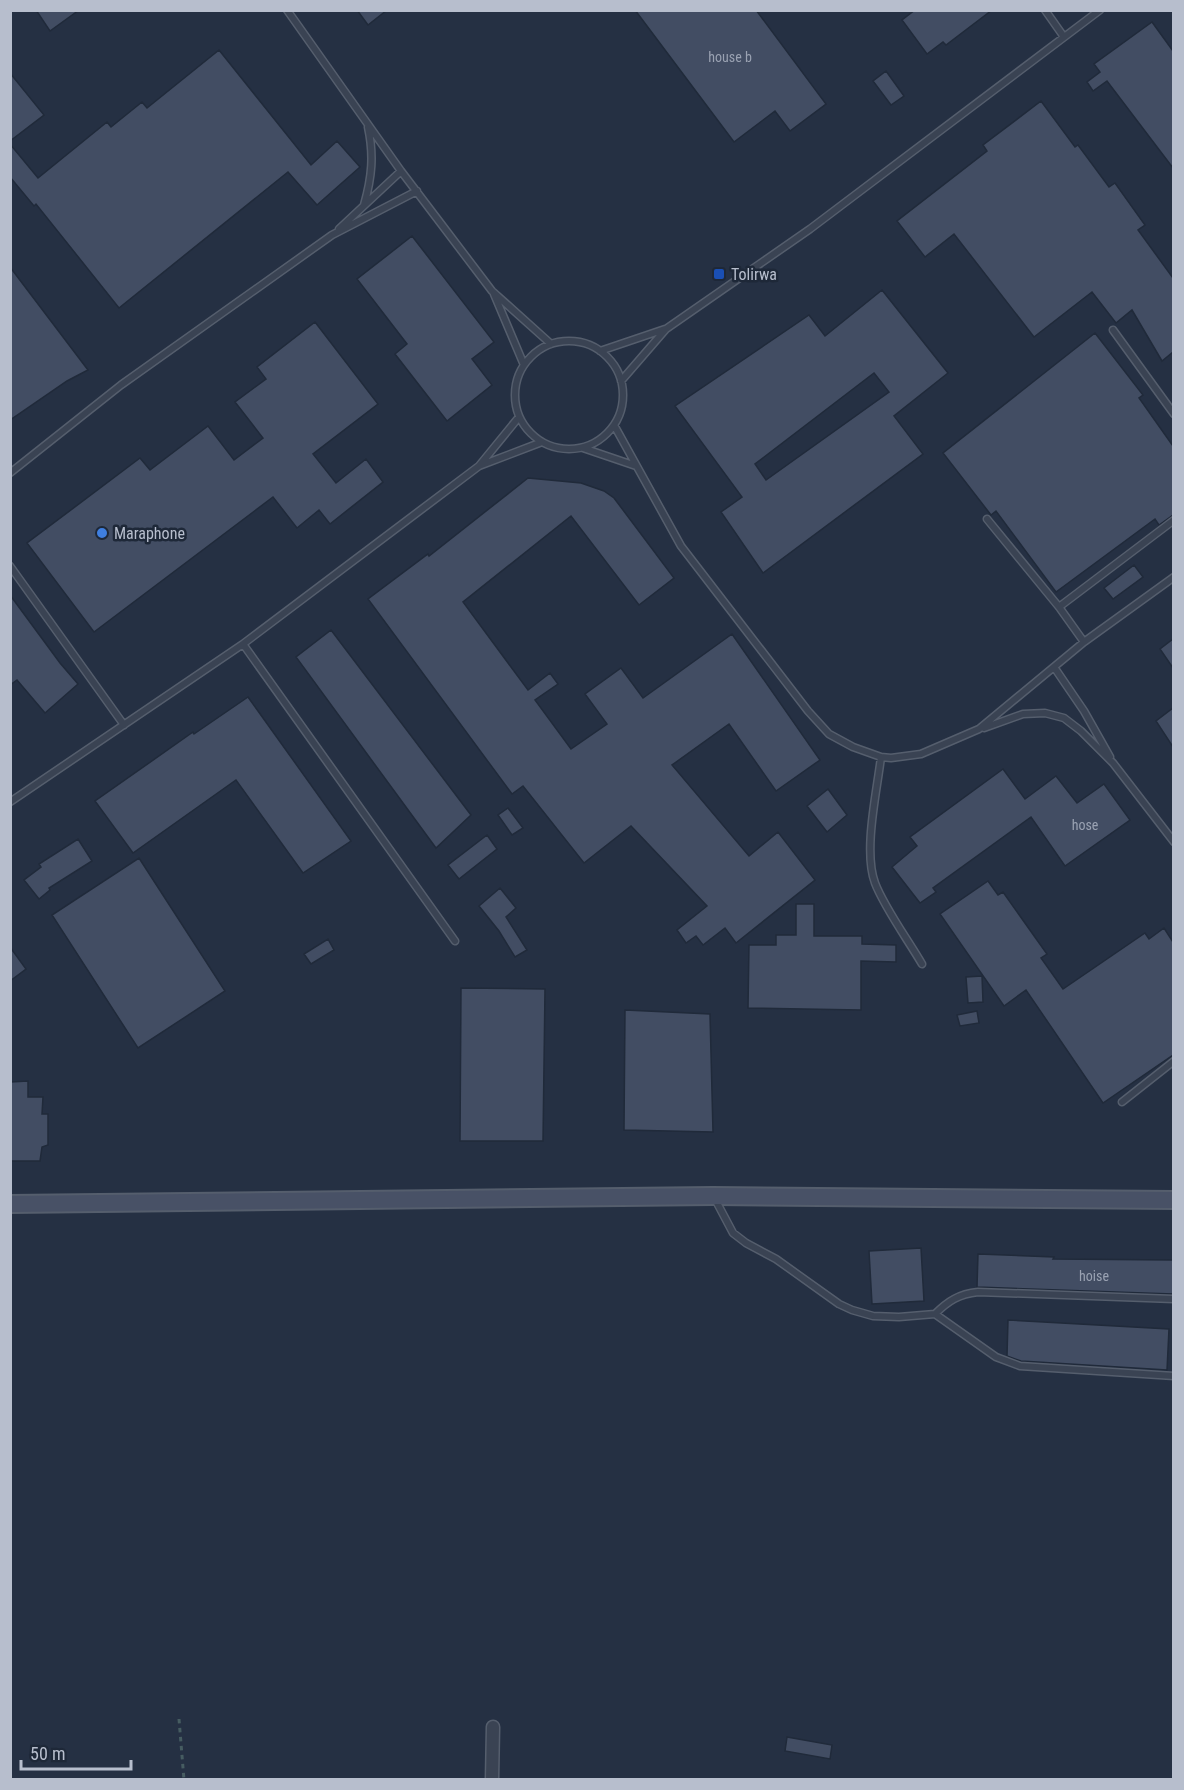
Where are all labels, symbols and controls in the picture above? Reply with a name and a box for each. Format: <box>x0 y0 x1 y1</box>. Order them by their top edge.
house number: house b <box>708 49 752 65</box>
place label: Tolirwa <box>731 265 777 284</box>
marker: Tolirwa <box>712 267 726 281</box>
place label: Maraphone <box>114 524 185 543</box>
marker: Maraphone <box>95 526 109 540</box>
house number: hose <box>1072 817 1099 833</box>
house number: hoise <box>1079 1268 1109 1284</box>
scale bar <box>21 1733 130 1771</box>
text: 50 m <box>30 1743 65 1764</box>

